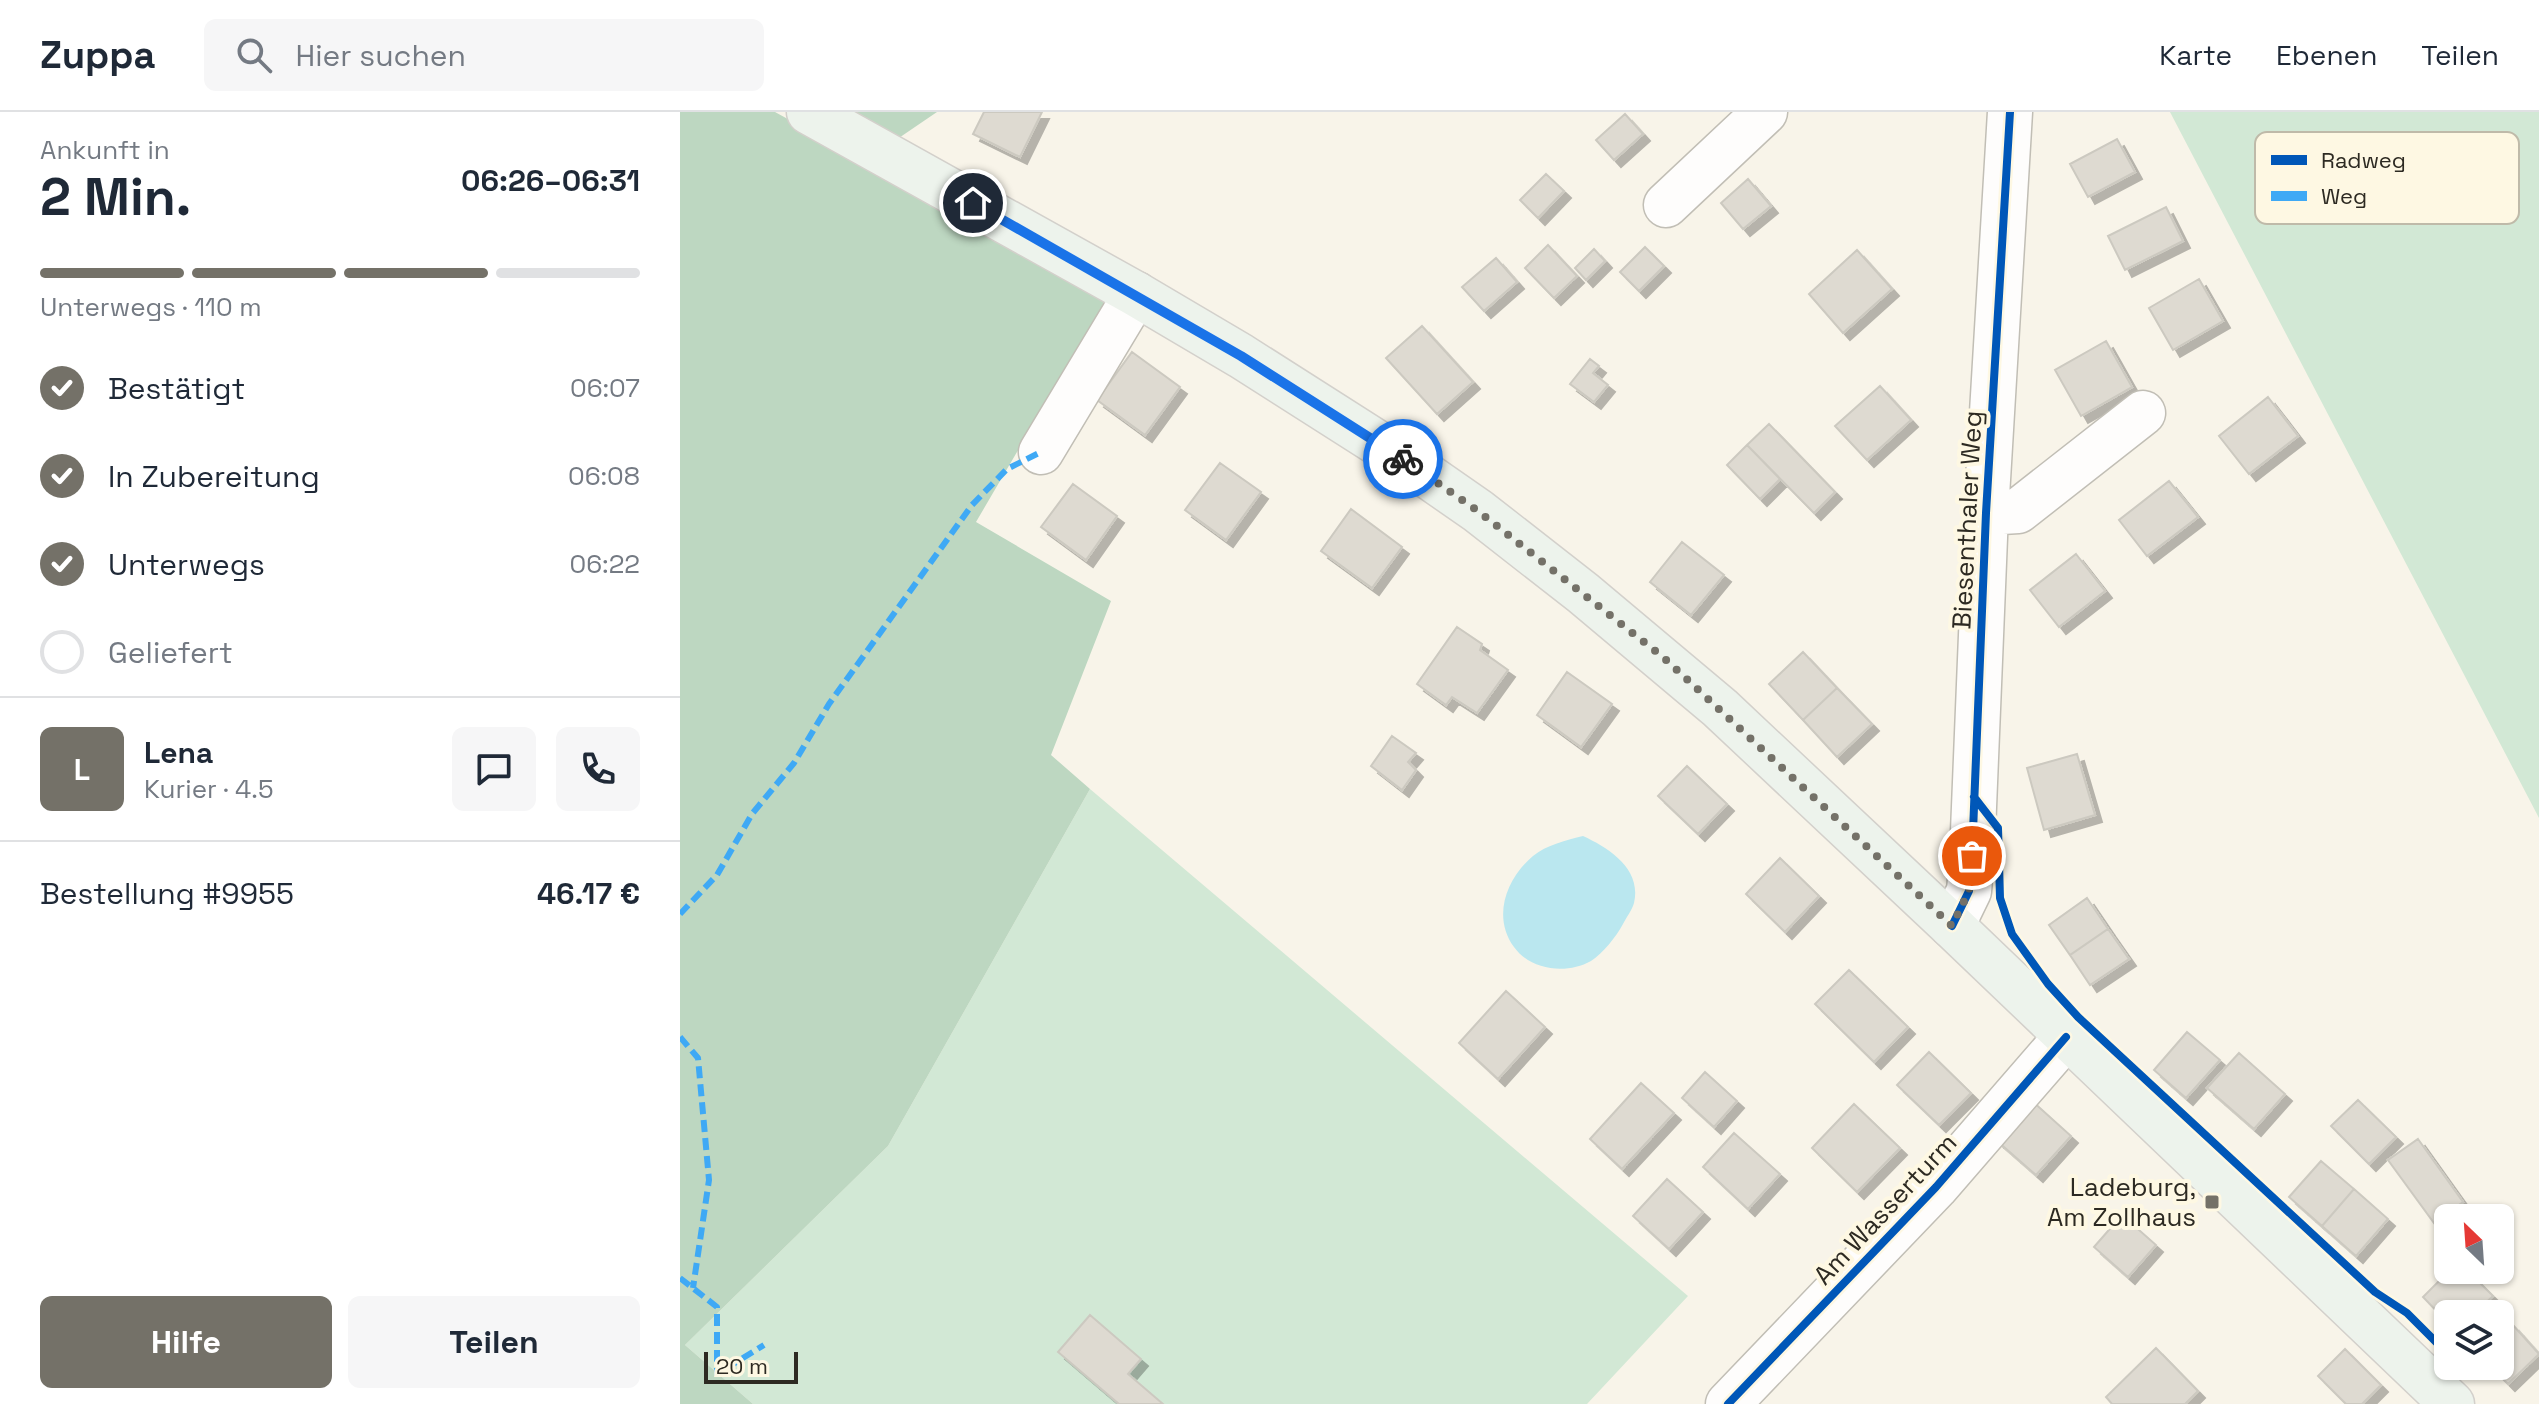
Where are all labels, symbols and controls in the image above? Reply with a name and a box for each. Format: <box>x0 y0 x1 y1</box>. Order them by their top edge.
search box <box>204 19 764 91</box>
text: Zuppa <box>40 31 156 79</box>
icon: search <box>232 33 276 77</box>
text: Hier suchen <box>296 36 466 75</box>
text: Karte <box>2159 37 2232 73</box>
text: Ebenen <box>2276 37 2377 73</box>
text: Teilen <box>2421 37 2499 73</box>
legend <box>2255 132 2519 224</box>
text: Ankunft in <box>40 133 170 167</box>
text: Radweg <box>2321 146 2406 174</box>
text: 06:26–06:31 <box>461 161 640 200</box>
text: 2 Min. <box>40 164 191 230</box>
pin <box>939 169 1007 237</box>
icon: home <box>951 181 995 225</box>
text: Weg <box>2321 182 2367 210</box>
text: Unterwegs · 110 m <box>40 290 262 324</box>
icon: check <box>40 366 84 410</box>
text: Bestätigt <box>108 369 245 408</box>
text: 06:07 <box>570 371 640 405</box>
street label: Biesenthaler Weg <box>1944 410 1990 630</box>
courier <box>1363 419 1443 499</box>
icon: bike <box>1381 437 1425 481</box>
icon: check <box>40 454 84 498</box>
text: In Zubereitung <box>108 457 320 496</box>
text: 06:08 <box>568 459 640 493</box>
icon: check <box>40 542 84 586</box>
text: Unterwegs <box>108 545 265 584</box>
text: 06:22 <box>569 547 640 581</box>
text: Geliefert <box>108 633 233 672</box>
button: chat <box>452 727 536 811</box>
button: phone <box>556 727 640 811</box>
text: Lena <box>144 733 213 772</box>
text: L <box>74 750 90 789</box>
text: Kurier · 4.5 <box>144 772 274 806</box>
pin <box>1938 822 2006 890</box>
icon: bag <box>1950 834 1994 878</box>
text: Bestellung #9955 <box>40 874 294 913</box>
text: 46.17 € <box>537 874 640 913</box>
street label: Am Wasserturm <box>1806 1126 1964 1292</box>
place label: Ladeburg, Am Zollhaus <box>2047 1170 2196 1234</box>
marker: Ladeburg, Am Zollhaus <box>2203 1193 2221 1211</box>
north arrow <box>2434 1204 2514 1284</box>
map controls <box>2434 1204 2514 1380</box>
button: Hilfe <box>40 1296 332 1388</box>
button: Teilen <box>348 1296 640 1388</box>
button: layers <box>2434 1300 2514 1380</box>
scale bar <box>704 1348 798 1384</box>
text: 20 m <box>716 1352 768 1380</box>

